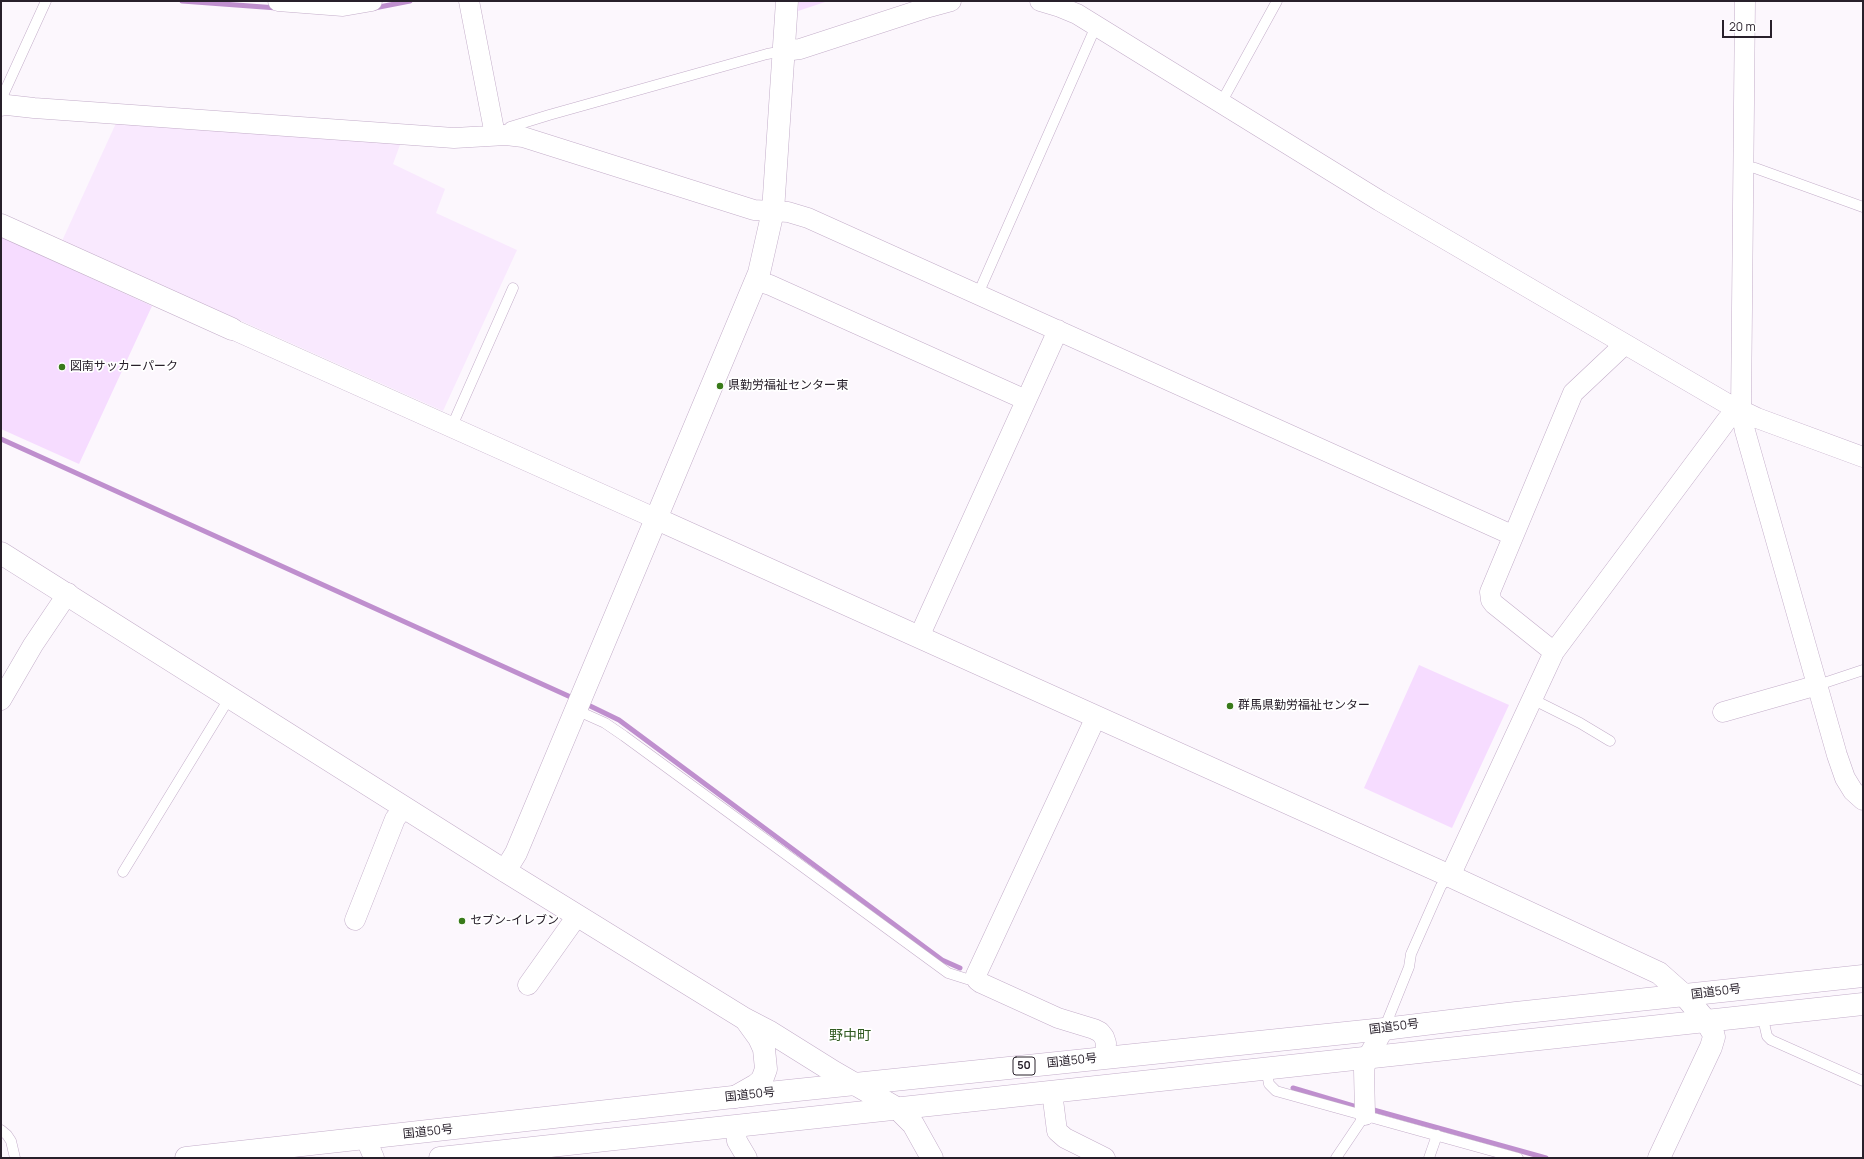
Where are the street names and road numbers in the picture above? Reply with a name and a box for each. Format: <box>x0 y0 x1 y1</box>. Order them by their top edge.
street label: 国道50号 <box>1690 982 1742 1002</box>
street label: 国道50号 <box>1368 1017 1420 1037</box>
street label: 国道50号 <box>1046 1051 1098 1071</box>
road number: 50 <box>1013 1057 1035 1075</box>
street label: 国道50号 <box>724 1085 776 1105</box>
street label: 国道50号 <box>402 1122 454 1142</box>

